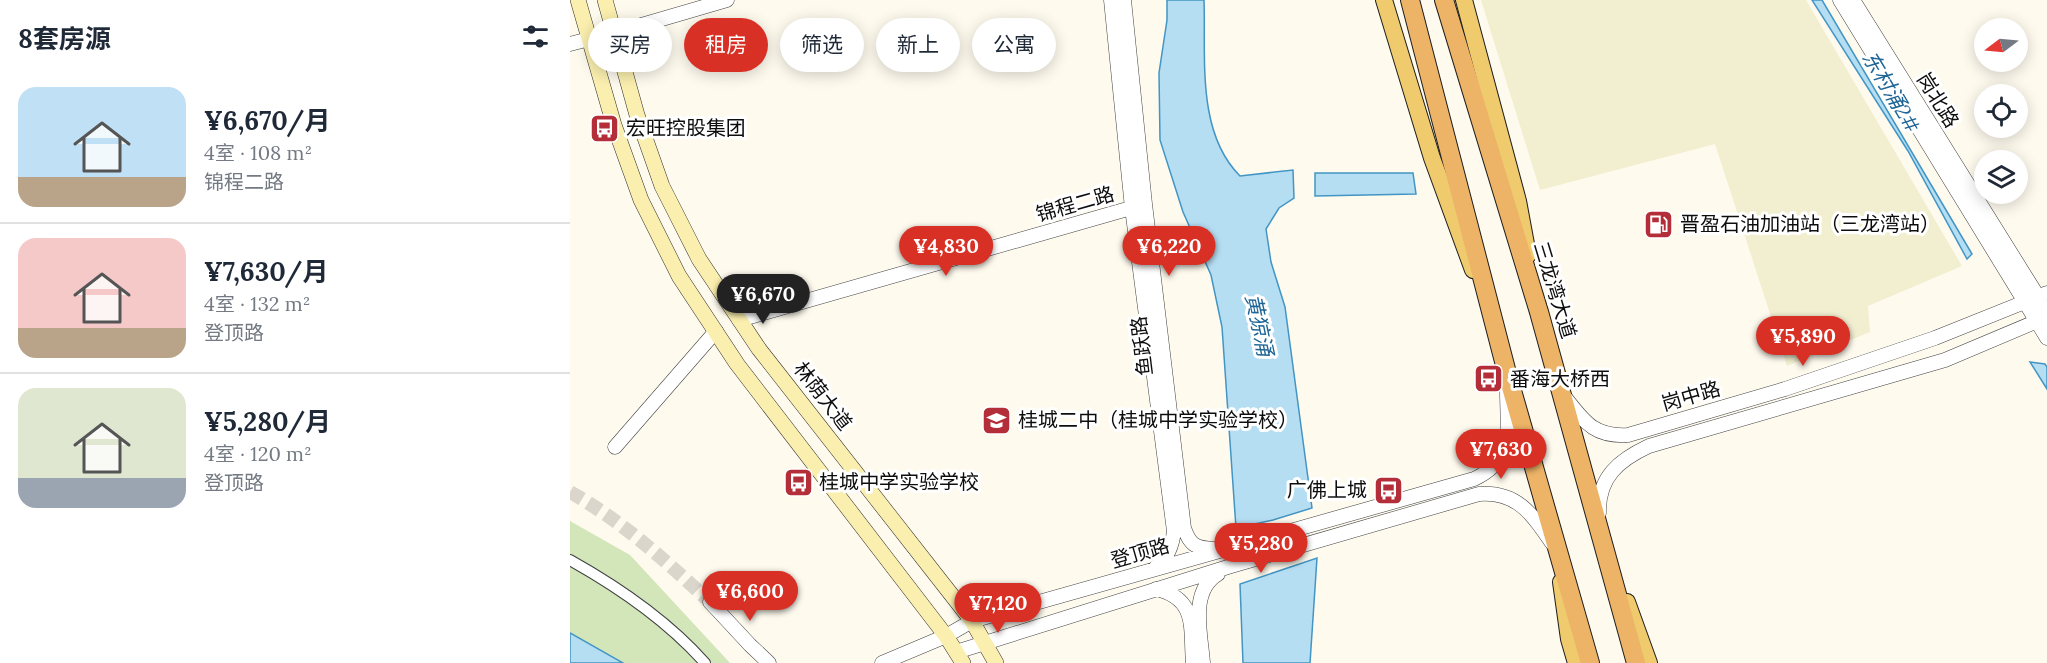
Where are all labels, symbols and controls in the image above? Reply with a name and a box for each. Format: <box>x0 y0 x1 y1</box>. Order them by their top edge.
chip: 买房 <box>588 18 672 72</box>
chip: 租房 <box>684 18 768 72</box>
chip: 筛选 <box>780 18 864 72</box>
chip: 新上 <box>876 18 960 72</box>
chip: 公寓 <box>972 18 1056 72</box>
north arrow <box>1974 18 2028 72</box>
map controls <box>1974 18 2028 204</box>
icon: filters <box>519 20 552 53</box>
text: 8套房源 <box>18 22 111 55</box>
water label: 东村涌2# <box>1856 46 1926 138</box>
street label: 岗北路 <box>1912 68 1965 132</box>
button: locate <box>1974 84 2028 138</box>
text: ¥6,670/月 <box>204 104 330 137</box>
icon: home <box>66 111 138 183</box>
bus stop icon: 宏旺控股集团 <box>589 112 621 144</box>
place label: 宏旺控股集团 <box>626 115 746 140</box>
text: 4室 · 108 m² <box>204 140 312 165</box>
button: layers <box>1974 150 2028 204</box>
text: 锦程二路 <box>204 169 284 194</box>
street label: 锦程二路 <box>1033 180 1117 227</box>
fuel station icon: 晋盈石油加油站（三龙湾站） <box>1643 208 1675 240</box>
place label: 晋盈石油加油站（三龙湾站） <box>1680 211 1940 236</box>
pin: ¥4,830 <box>897 226 995 277</box>
pin: ¥6,220 <box>1120 226 1218 277</box>
text: ¥4,830 <box>913 233 979 258</box>
text: ¥6,220 <box>1137 233 1201 258</box>
street label: 三龙湾大道 <box>1529 238 1582 341</box>
text: ¥7,630/月 <box>204 255 328 288</box>
icon: home <box>66 262 138 334</box>
pin: ¥6,670 <box>714 274 812 325</box>
text: ¥6,670 <box>731 281 795 306</box>
text: 4室 · 132 m² <box>204 291 310 316</box>
water label: 黄猄涌 <box>1240 291 1280 360</box>
street label: 鱼跃路 <box>1125 315 1158 377</box>
pin: ¥5,890 <box>1754 316 1852 367</box>
text: 登顶路 <box>204 320 264 345</box>
text: ¥5,890 <box>1770 323 1836 348</box>
street label: 林荫大道 <box>789 356 858 435</box>
bus stop icon: 番海大桥西 <box>1473 363 1505 395</box>
place label: 番海大桥西 <box>1510 366 1610 391</box>
street label: 岗中路 <box>1659 375 1723 416</box>
school or university icon: 桂城二中（桂城中学实验学校） <box>981 404 1013 436</box>
text: ¥5,280/月 <box>204 405 331 438</box>
place label: 桂城二中（桂城中学实验学校） <box>1018 407 1298 432</box>
icon: home <box>66 412 138 484</box>
pin: ¥7,630 <box>1452 429 1550 480</box>
text: ¥7,630 <box>1470 436 1532 461</box>
text: 4室 · 120 m² <box>204 441 312 466</box>
bus stop icon: 桂城中学实验学校 <box>782 466 814 498</box>
place label: 桂城中学实验学校 <box>819 469 979 494</box>
text: 登顶路 <box>204 470 264 495</box>
bus stop icon: 广佛上城 <box>1372 474 1404 506</box>
place label: 广佛上城 <box>1287 477 1367 502</box>
pin: ¥5,280 <box>1212 523 1310 574</box>
text: ¥5,280 <box>1228 530 1294 555</box>
street label: 登顶路 <box>1108 532 1172 573</box>
pin: ¥6,600 <box>701 571 799 622</box>
text: ¥6,600 <box>716 578 784 603</box>
pin: ¥7,120 <box>949 583 1047 634</box>
text: ¥7,120 <box>968 590 1028 615</box>

